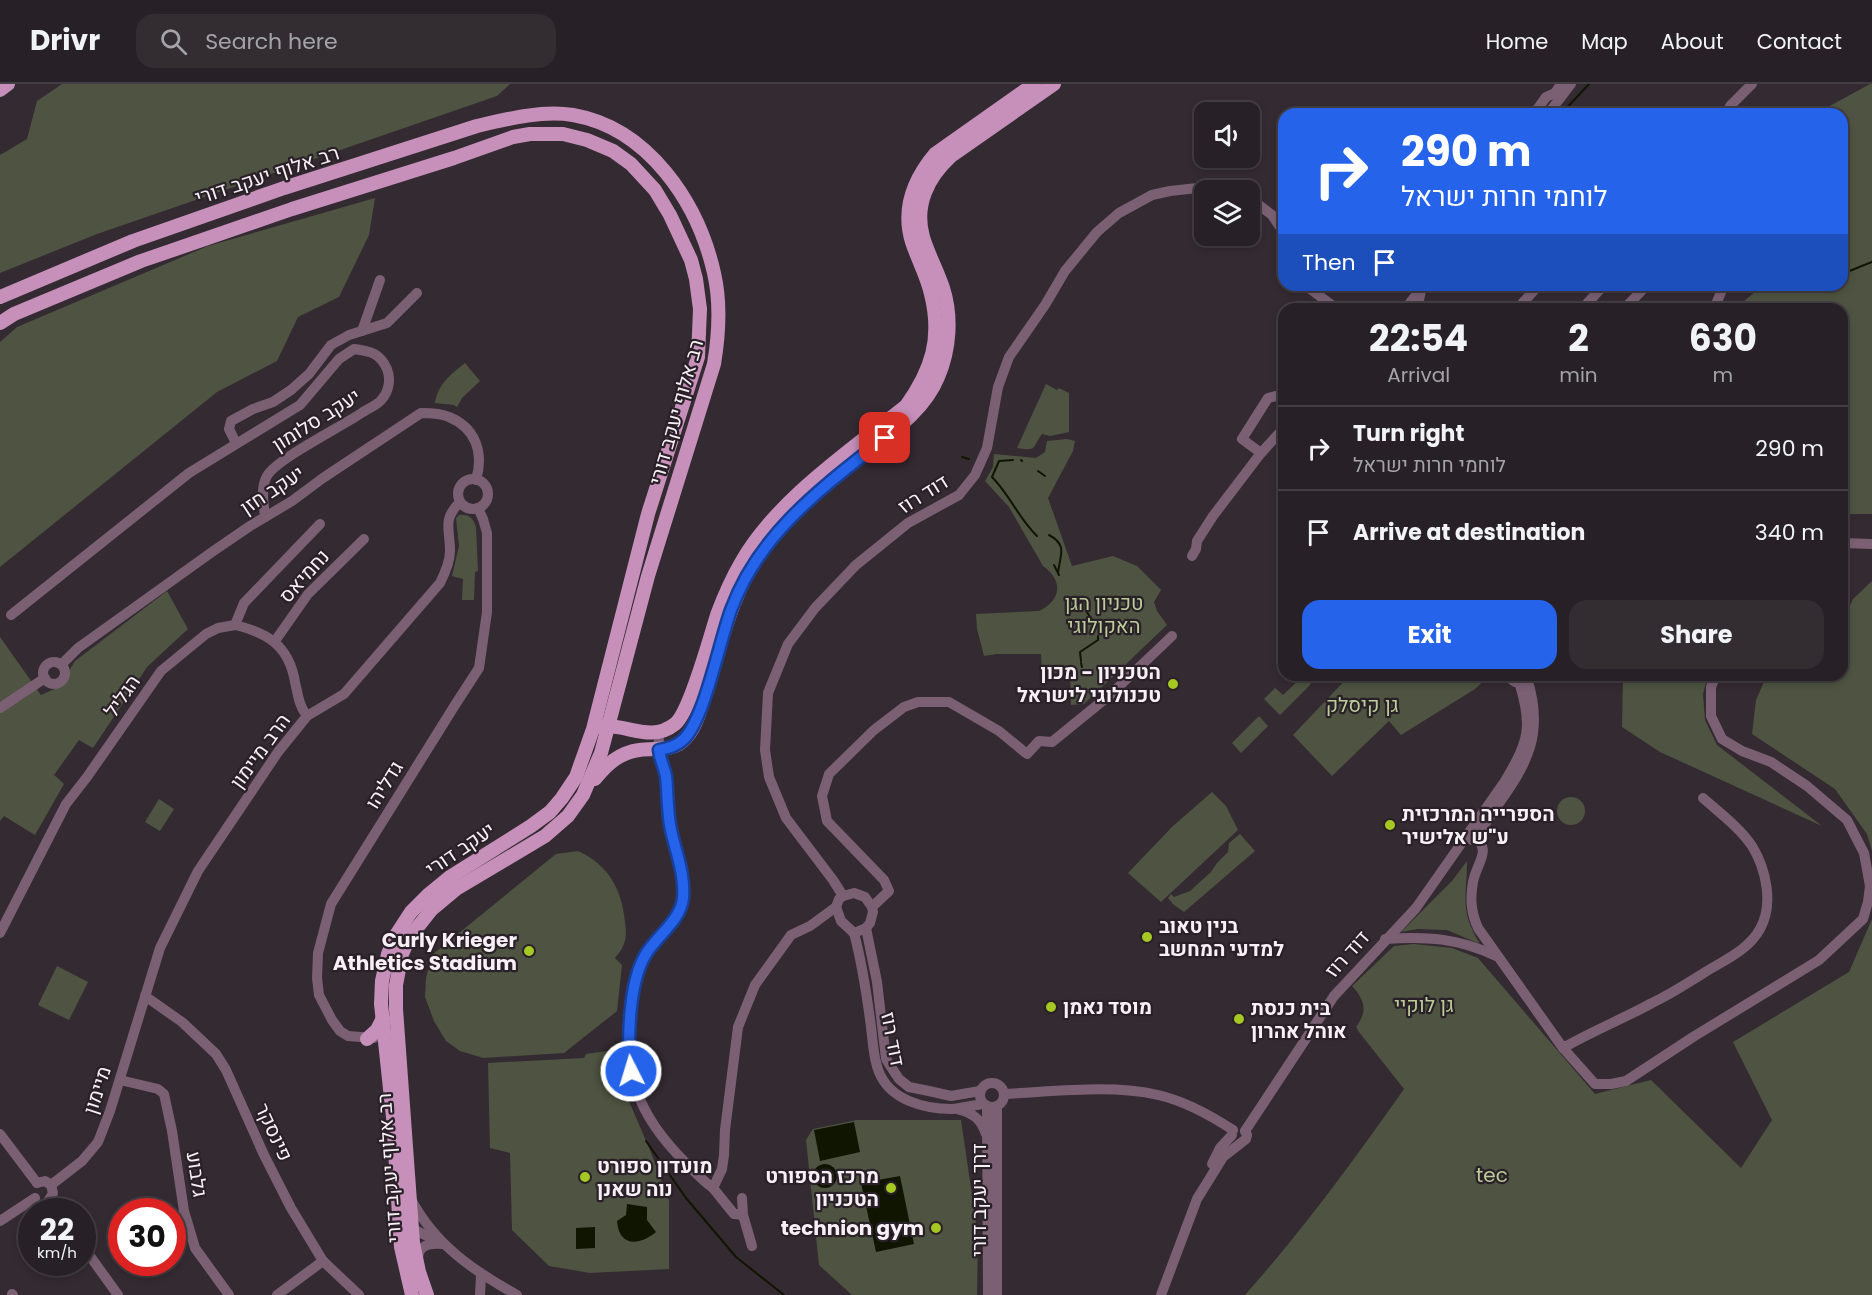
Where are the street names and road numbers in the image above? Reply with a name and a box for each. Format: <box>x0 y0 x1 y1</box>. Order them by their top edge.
street label: רב אלוף יעקב דורי <box>191 139 343 211</box>
street label: רב אלוף יעקב דורי <box>642 336 710 488</box>
street label: יעקב סלומון <box>267 382 365 458</box>
street label: יעקב חזן <box>235 459 309 521</box>
street label: דוד רוז <box>892 468 954 520</box>
street label: נחמיאס <box>272 543 336 609</box>
street label: הגליל <box>97 669 147 723</box>
street label: הרב מיימון <box>223 708 297 794</box>
street label: גדליהו <box>358 755 410 815</box>
street label: יעקב דורי <box>420 816 500 882</box>
street label: דוד רוז <box>1318 924 1376 984</box>
street label: דוד רוז <box>874 1009 912 1069</box>
street label: מיימון <box>76 1062 118 1118</box>
street label: רב אלוף יעקב דורי <box>370 1092 408 1244</box>
street label: פינסקר <box>248 1099 300 1165</box>
street label: דרך יעקב דורי <box>965 1143 993 1257</box>
street label: גלבוע <box>180 1149 214 1199</box>

